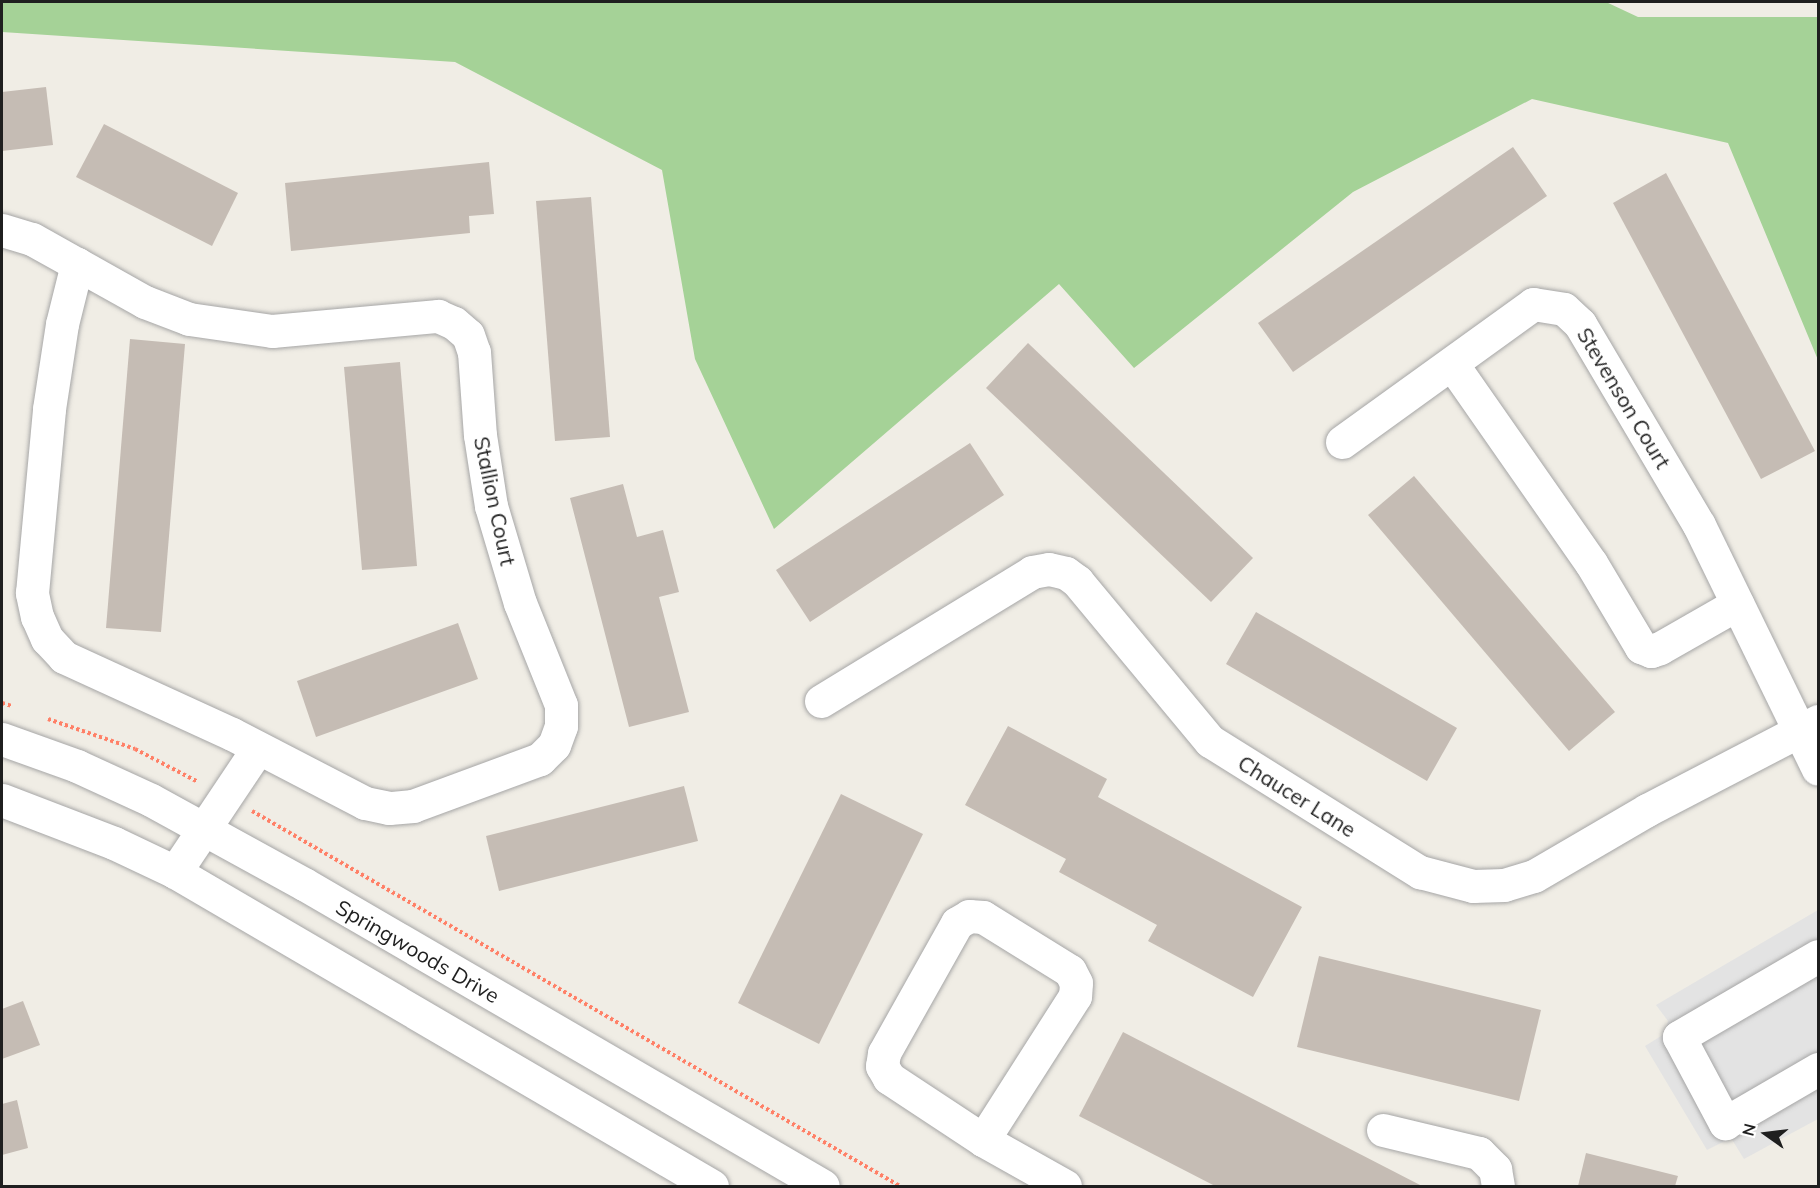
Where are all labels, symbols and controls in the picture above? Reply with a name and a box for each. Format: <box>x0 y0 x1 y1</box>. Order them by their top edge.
street label: Stevenson Court <box>1572 323 1676 473</box>
street label: Stallion Court <box>469 434 521 568</box>
street label: Chaucer Lane <box>1234 750 1360 842</box>
street label: Springwoods Drive <box>332 894 504 1008</box>
north arrow <box>1736 1104 1796 1164</box>
text: N <box>1737 1121 1760 1138</box>

